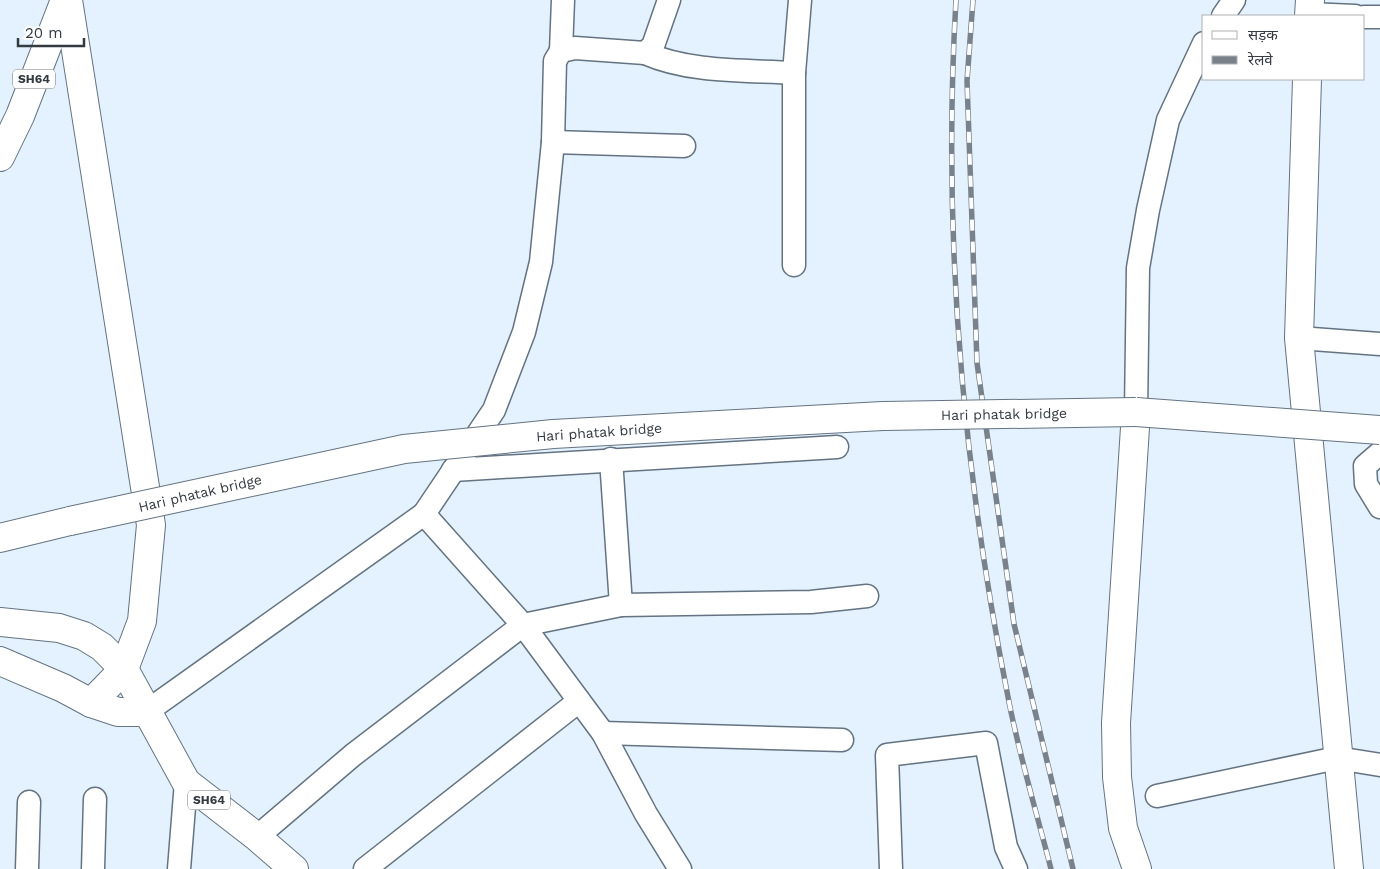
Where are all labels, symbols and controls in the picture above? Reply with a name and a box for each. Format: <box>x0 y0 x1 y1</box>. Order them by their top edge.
scale bar <box>18 15 84 47</box>
legend <box>1202 15 1365 80</box>
text: 20 m <box>25 24 63 42</box>
text: सड़क <box>1248 26 1278 44</box>
text: रेलवे <box>1247 51 1273 69</box>
road number: SH64 <box>13 70 55 88</box>
street label: Hari phatak bridge <box>941 405 1067 423</box>
street label: Hari phatak bridge <box>536 420 662 444</box>
street label: Hari phatak bridge <box>137 471 263 515</box>
road number: SH64 <box>188 790 230 810</box>

